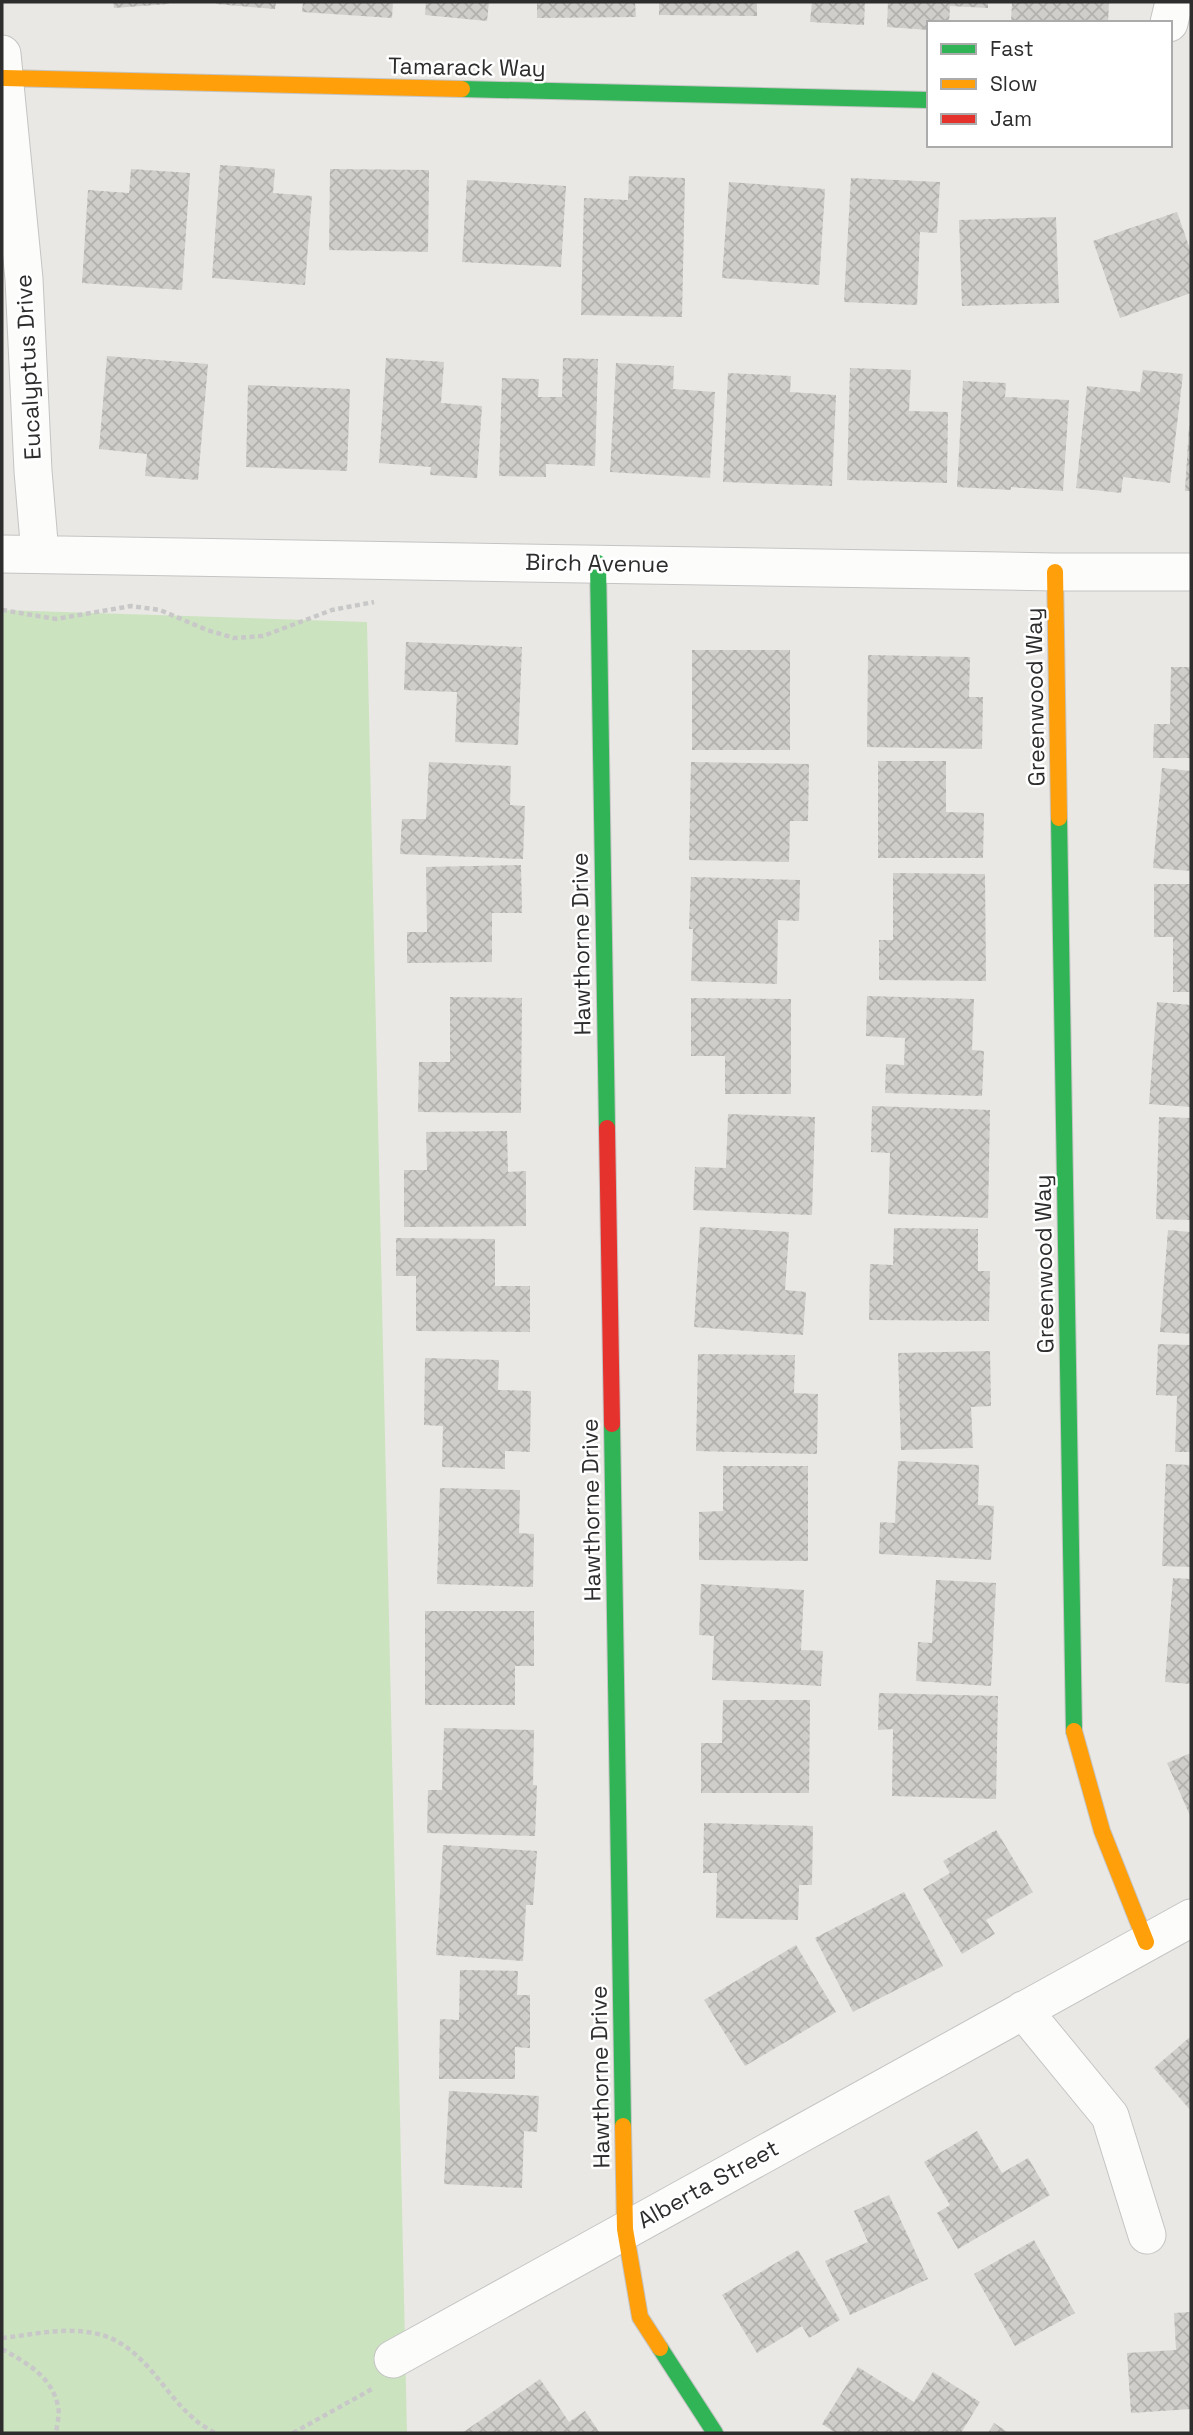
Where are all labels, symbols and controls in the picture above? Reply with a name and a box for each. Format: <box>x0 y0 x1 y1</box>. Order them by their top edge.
legend <box>927 21 1172 147</box>
text: Fast <box>990 35 1034 62</box>
street label: Tamarack Way <box>388 51 546 83</box>
text: Slow <box>990 70 1038 97</box>
text: Jam <box>990 105 1032 132</box>
street label: Eucalyptus Drive <box>8 273 48 461</box>
street label: Birch Avenue <box>525 547 669 579</box>
street label: Greenwood Way <box>1018 607 1052 787</box>
street label: Hawthorne Drive <box>564 852 598 1036</box>
street label: Greenwood Way <box>1027 1174 1061 1354</box>
street label: Hawthorne Drive <box>574 1418 608 1602</box>
street label: Hawthorne Drive <box>583 1985 617 2169</box>
street label: Alberta Street <box>632 2133 784 2235</box>

